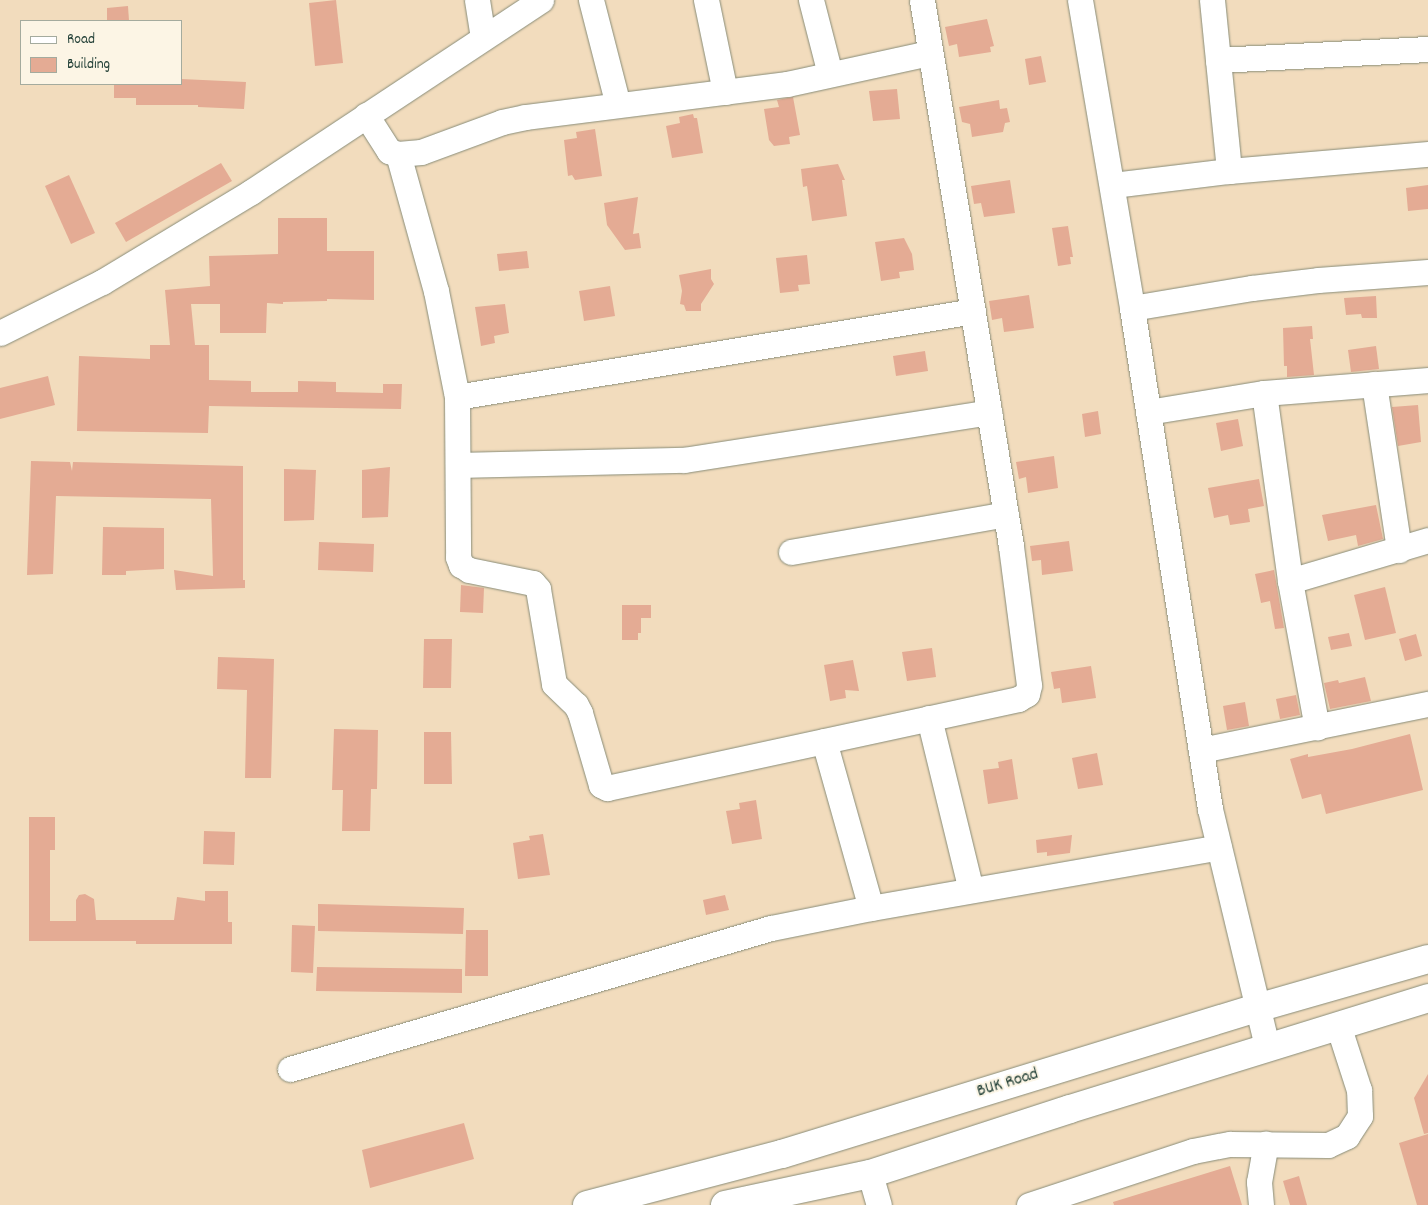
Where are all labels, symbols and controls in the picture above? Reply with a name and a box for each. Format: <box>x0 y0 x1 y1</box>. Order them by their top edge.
legend <box>20 20 182 85</box>
text: Road <box>67 29 95 51</box>
text: Building <box>67 54 110 76</box>
street label: BUK Road <box>975 1064 1041 1104</box>

